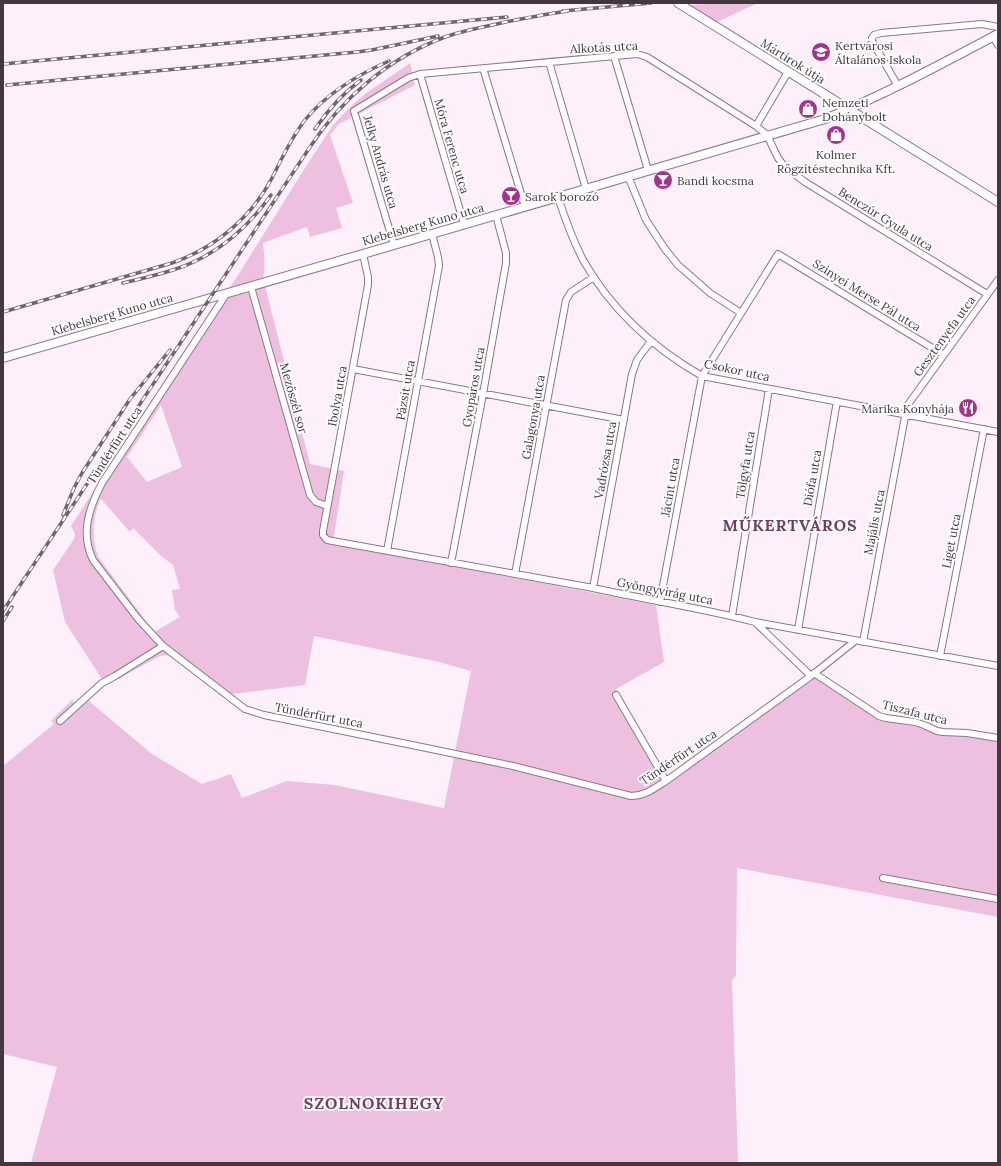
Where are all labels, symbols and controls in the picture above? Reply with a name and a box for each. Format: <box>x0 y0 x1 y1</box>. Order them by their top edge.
street label: Mártírok útja <box>758 35 828 87</box>
street label: Alkotás utca <box>569 38 638 56</box>
place label: Kertvárosi Általános Iskola <box>834 38 921 67</box>
school or university icon: Kertvárosi Általános Iskola <box>810 41 832 63</box>
place label: Nemzeti Dohánybolt <box>822 95 887 124</box>
street label: Móra Ferenc utca <box>431 97 473 195</box>
shop icon: Nemzeti Dohánybolt <box>797 98 819 120</box>
street label: Jelky András utca <box>360 113 401 210</box>
shop icon: Kolmer Rögzítéstechnika Kft. <box>825 124 847 146</box>
place label: Kolmer Rögzítéstechnika Kft. <box>777 147 895 176</box>
bar icon: Bandi kocsma <box>652 169 674 191</box>
place label: Bandi kocsma <box>677 173 754 188</box>
street label: Benczúr Gyula utca <box>836 184 936 254</box>
bar icon: Sarok borozó <box>500 185 522 207</box>
place label: Sarok borozó <box>525 189 599 204</box>
street label: Klebelsberg Kuno utca <box>360 199 486 249</box>
street label: Szinyei Merse Pál utca <box>810 256 924 334</box>
street label: Klebelsberg Kuno utca <box>49 289 175 339</box>
street label: Gesztenyefa utca <box>910 293 978 379</box>
street label: Gyopáros utca <box>459 346 487 428</box>
street label: Csokor utca <box>703 356 771 384</box>
street label: Pázsit utca <box>392 359 418 421</box>
street label: Mezőszél sor <box>277 361 311 436</box>
street label: Ibolya utca <box>324 365 350 427</box>
street label: Galagonya utca <box>518 374 548 460</box>
restaurant icon: Marika Konyhája <box>957 397 979 419</box>
place label: Marika Konyhája <box>861 401 954 416</box>
street label: Tündérfürt utca <box>83 403 145 487</box>
street label: Vadrózsa utca <box>591 420 619 501</box>
street label: Tölgyfa utca <box>732 430 758 500</box>
street label: Diófa utca <box>800 449 824 507</box>
street label: Jácint utca <box>657 456 683 519</box>
street label: Majális utca <box>860 488 888 556</box>
street label: Liget utca <box>938 512 964 570</box>
district label: MŰKERTVÁROS <box>722 515 858 535</box>
street label: Gyöngyvirág utca <box>616 574 714 608</box>
street label: Tiszafa utca <box>881 697 949 727</box>
street label: Tündérfürt utca <box>274 699 364 731</box>
street label: Tündérfürt utca <box>637 726 719 788</box>
district label: SZOLNOKIHEGY <box>304 1093 444 1113</box>

